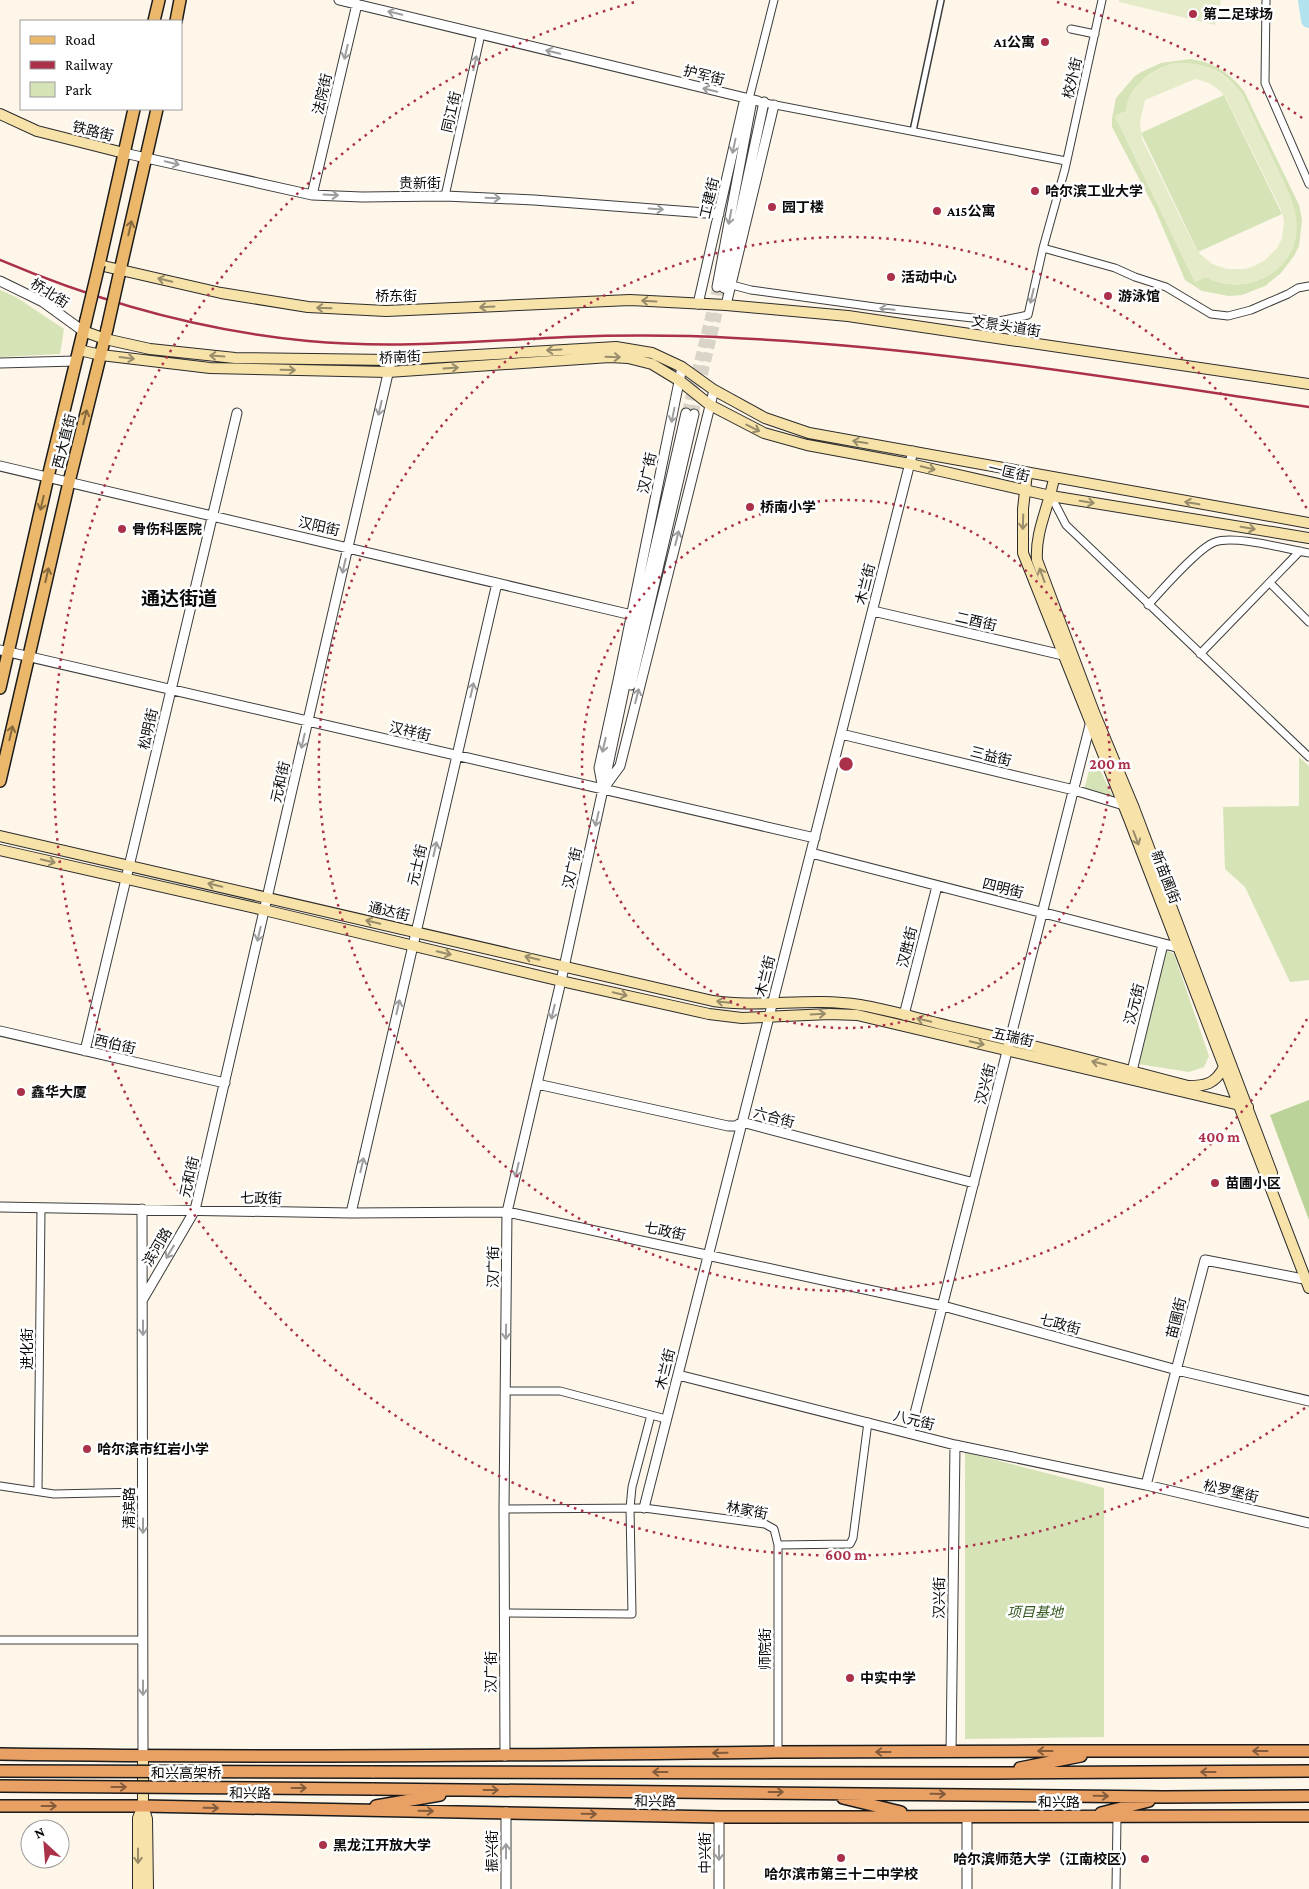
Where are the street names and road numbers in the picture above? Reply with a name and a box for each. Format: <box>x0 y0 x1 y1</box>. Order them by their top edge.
street label: 校外街 <box>1059 56 1085 100</box>
street label: 护军街 <box>682 62 726 88</box>
street label: 法院街 <box>309 72 335 116</box>
street label: 同江街 <box>438 90 464 134</box>
street label: 铁路街 <box>71 118 115 144</box>
street label: 贵新街 <box>399 175 441 191</box>
street label: 工建街 <box>696 176 722 220</box>
street label: 桥北街 <box>28 275 72 311</box>
street label: 桥东街 <box>375 288 417 304</box>
street label: 文景头道街 <box>970 313 1042 339</box>
street label: 桥南街 <box>379 348 421 366</box>
street label: 西大直街 <box>49 412 79 470</box>
street label: 汉广街 <box>635 451 659 495</box>
street label: 一匡街 <box>987 459 1031 485</box>
street label: 汉阳街 <box>297 513 341 539</box>
street label: 木兰街 <box>852 562 878 606</box>
street label: 二酉街 <box>954 608 998 634</box>
street label: 松明街 <box>135 707 161 751</box>
street label: 汉祥街 <box>388 718 432 744</box>
street label: 三益街 <box>969 743 1013 769</box>
street label: 元和街 <box>267 760 293 804</box>
street label: 元士街 <box>404 843 430 887</box>
street label: 汉广街 <box>559 846 585 890</box>
street label: 新苗圃街 <box>1148 848 1184 906</box>
street label: 四明街 <box>981 875 1025 901</box>
street label: 通达街 <box>367 898 411 924</box>
street label: 汉胜街 <box>894 925 920 969</box>
street label: 木兰街 <box>752 954 778 998</box>
street label: 汉元街 <box>1121 982 1147 1026</box>
street label: 五瑞街 <box>991 1024 1035 1050</box>
street label: 西伯街 <box>93 1031 137 1057</box>
street label: 汉兴街 <box>972 1062 998 1106</box>
street label: 六合街 <box>752 1104 796 1130</box>
street label: 元和街 <box>176 1155 202 1199</box>
street label: 七政街 <box>240 1190 282 1206</box>
street label: 七政街 <box>643 1219 687 1243</box>
street label: 滨河路 <box>139 1225 175 1269</box>
street label: 汉广街 <box>485 1246 501 1288</box>
street label: 苗圃街 <box>1163 1296 1189 1340</box>
street label: 七政街 <box>1038 1311 1082 1337</box>
street label: 进化街 <box>19 1328 35 1370</box>
street label: 木兰街 <box>652 1347 678 1391</box>
street label: 八元街 <box>892 1407 936 1433</box>
street label: 松罗堡街 <box>1202 1477 1260 1505</box>
street label: 清滨路 <box>121 1487 137 1529</box>
street label: 林家街 <box>725 1498 769 1522</box>
street label: 汉兴街 <box>931 1577 947 1619</box>
street label: 师院街 <box>757 1628 773 1670</box>
street label: 汉广街 <box>483 1651 499 1693</box>
street label: 和兴高架桥 <box>151 1765 221 1781</box>
street label: 和兴路 <box>229 1785 271 1801</box>
street label: 和兴路 <box>634 1793 676 1809</box>
street label: 和兴路 <box>1038 1794 1080 1810</box>
street label: 振兴街 <box>484 1830 500 1872</box>
street label: 中兴街 <box>697 1832 713 1874</box>

